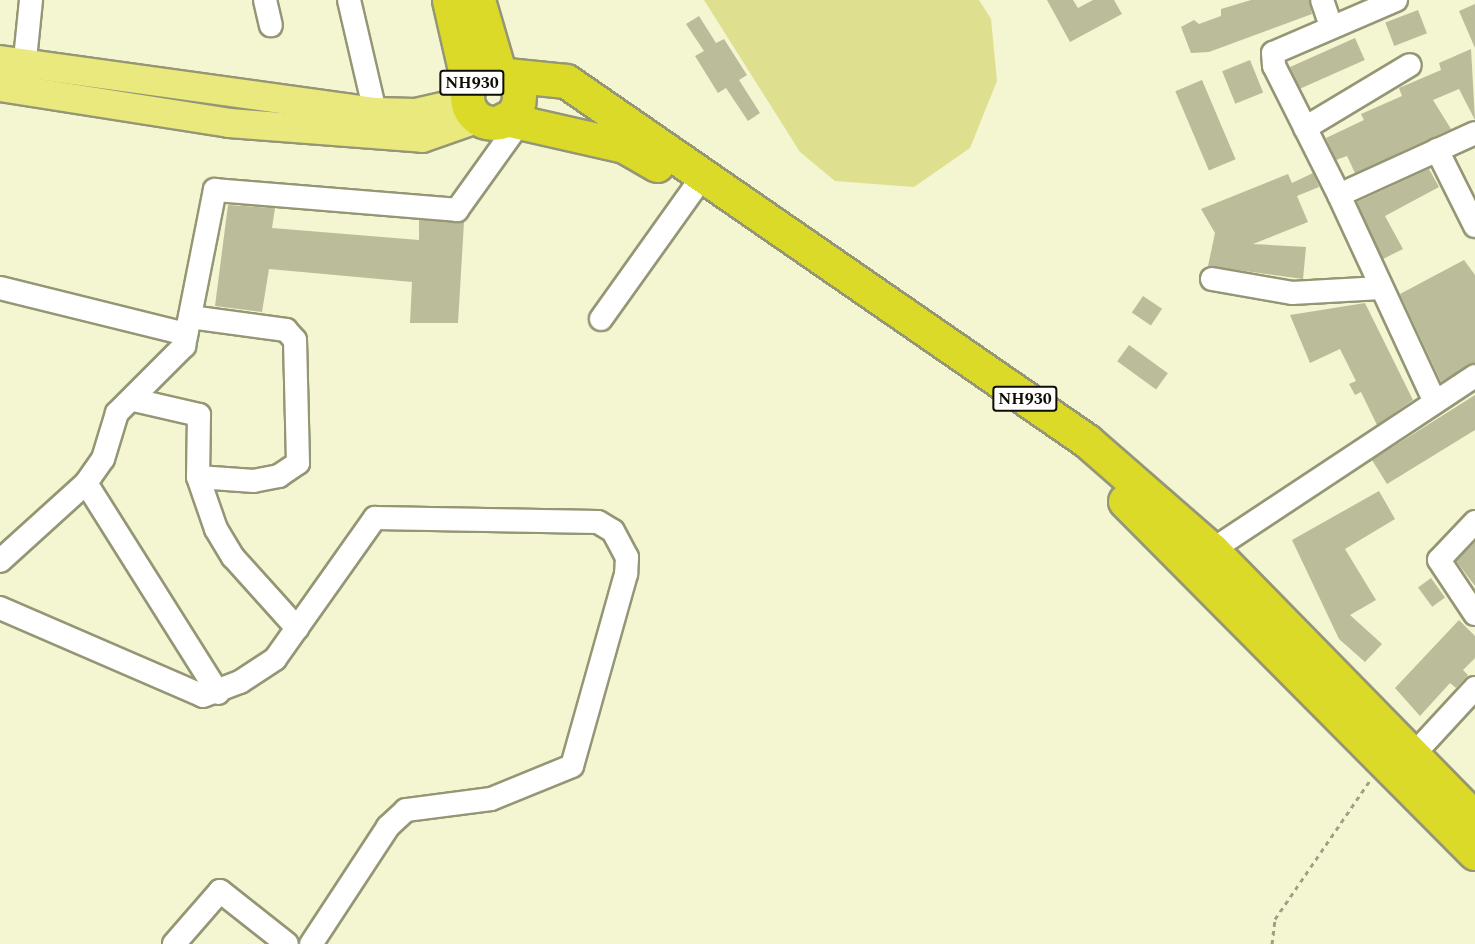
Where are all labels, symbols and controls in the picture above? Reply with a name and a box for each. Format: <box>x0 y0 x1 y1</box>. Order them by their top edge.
road number: NH930 <box>439 70 505 96</box>
road number: NH930 <box>992 386 1058 412</box>

